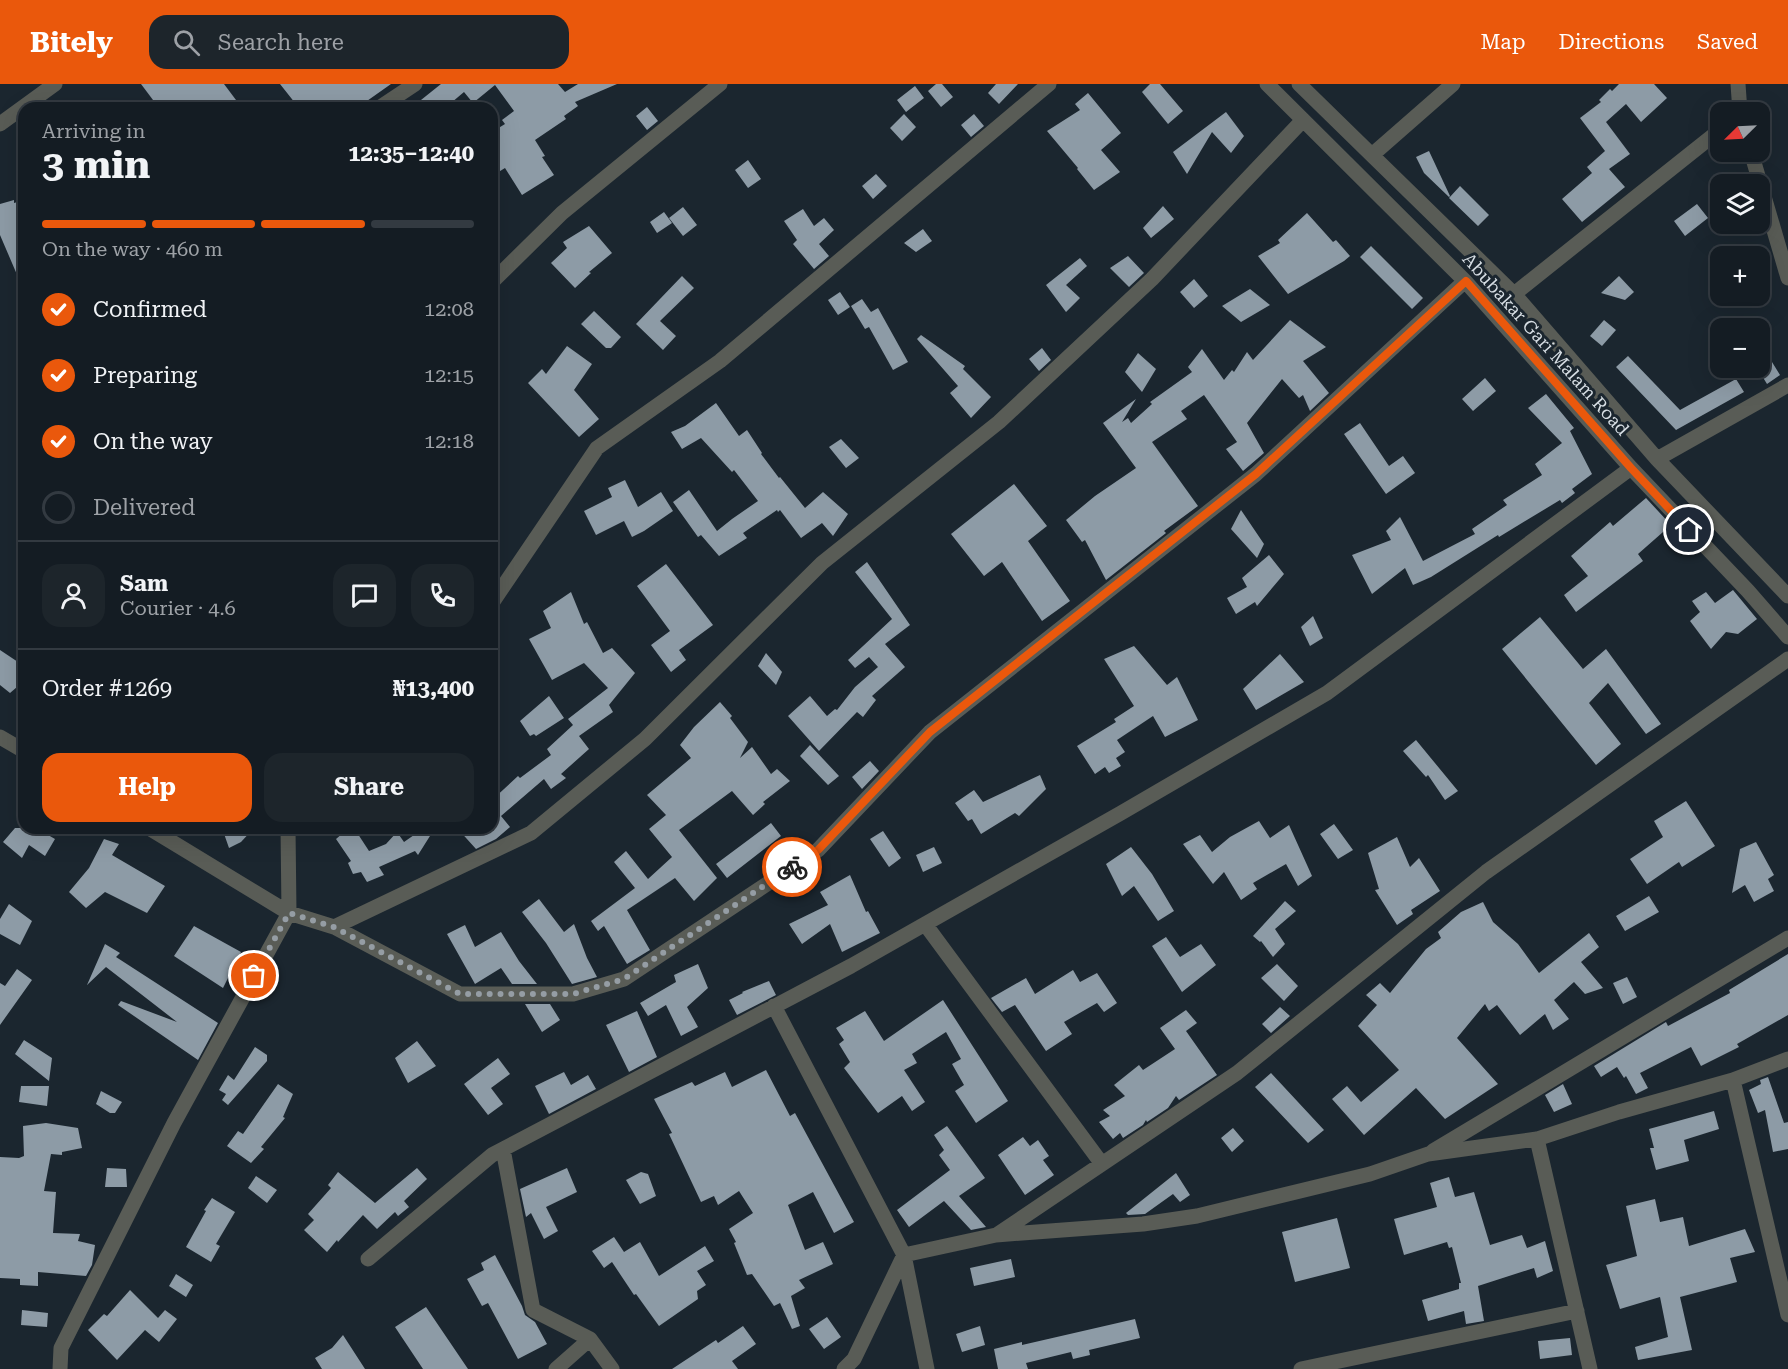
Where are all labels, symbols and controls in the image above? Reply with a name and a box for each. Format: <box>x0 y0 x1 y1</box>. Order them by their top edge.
search box <box>149 15 569 69</box>
text: Bitely <box>30 26 113 59</box>
icon: search <box>170 26 203 59</box>
text: Search here <box>218 30 344 55</box>
text: Map <box>1481 30 1525 54</box>
text: Directions <box>1558 30 1664 54</box>
text: Saved <box>1697 30 1758 54</box>
north arrow <box>1710 102 1770 162</box>
map controls <box>1710 102 1770 378</box>
text: Arriving in <box>42 119 145 143</box>
text: 12:35–12:40 <box>348 141 474 166</box>
text: 3 min <box>42 142 150 188</box>
button: layers <box>1710 174 1770 234</box>
text: On the way · 460 m <box>42 237 223 261</box>
button: + <box>1710 246 1770 306</box>
street label: Abubakar Gari Malam Road <box>1458 248 1634 440</box>
icon: check <box>42 293 75 326</box>
text: Confirmed <box>93 297 207 322</box>
text: 12:08 <box>424 297 474 321</box>
button: − <box>1710 318 1770 378</box>
icon: check <box>42 359 75 392</box>
text: Preparing <box>93 363 197 388</box>
text: 12:15 <box>424 363 474 387</box>
icon: check <box>42 425 75 458</box>
text: On the way <box>93 429 213 454</box>
text: 12:18 <box>424 429 474 453</box>
text: Delivered <box>93 495 195 520</box>
pin <box>1663 504 1714 555</box>
icon: home <box>1672 513 1705 546</box>
button: person <box>42 564 105 627</box>
button: chat <box>333 564 396 627</box>
button: phone <box>411 564 474 627</box>
text: Sam <box>120 571 168 596</box>
text: Courier · 4.6 <box>120 596 236 620</box>
text: Order #1269 <box>42 676 172 701</box>
text: ₦13,400 <box>393 676 474 701</box>
button: Help <box>42 753 252 822</box>
button: Share <box>264 753 474 822</box>
courier <box>762 837 822 897</box>
icon: bike <box>776 851 809 884</box>
pin <box>228 950 279 1001</box>
icon: bag <box>237 959 270 992</box>

